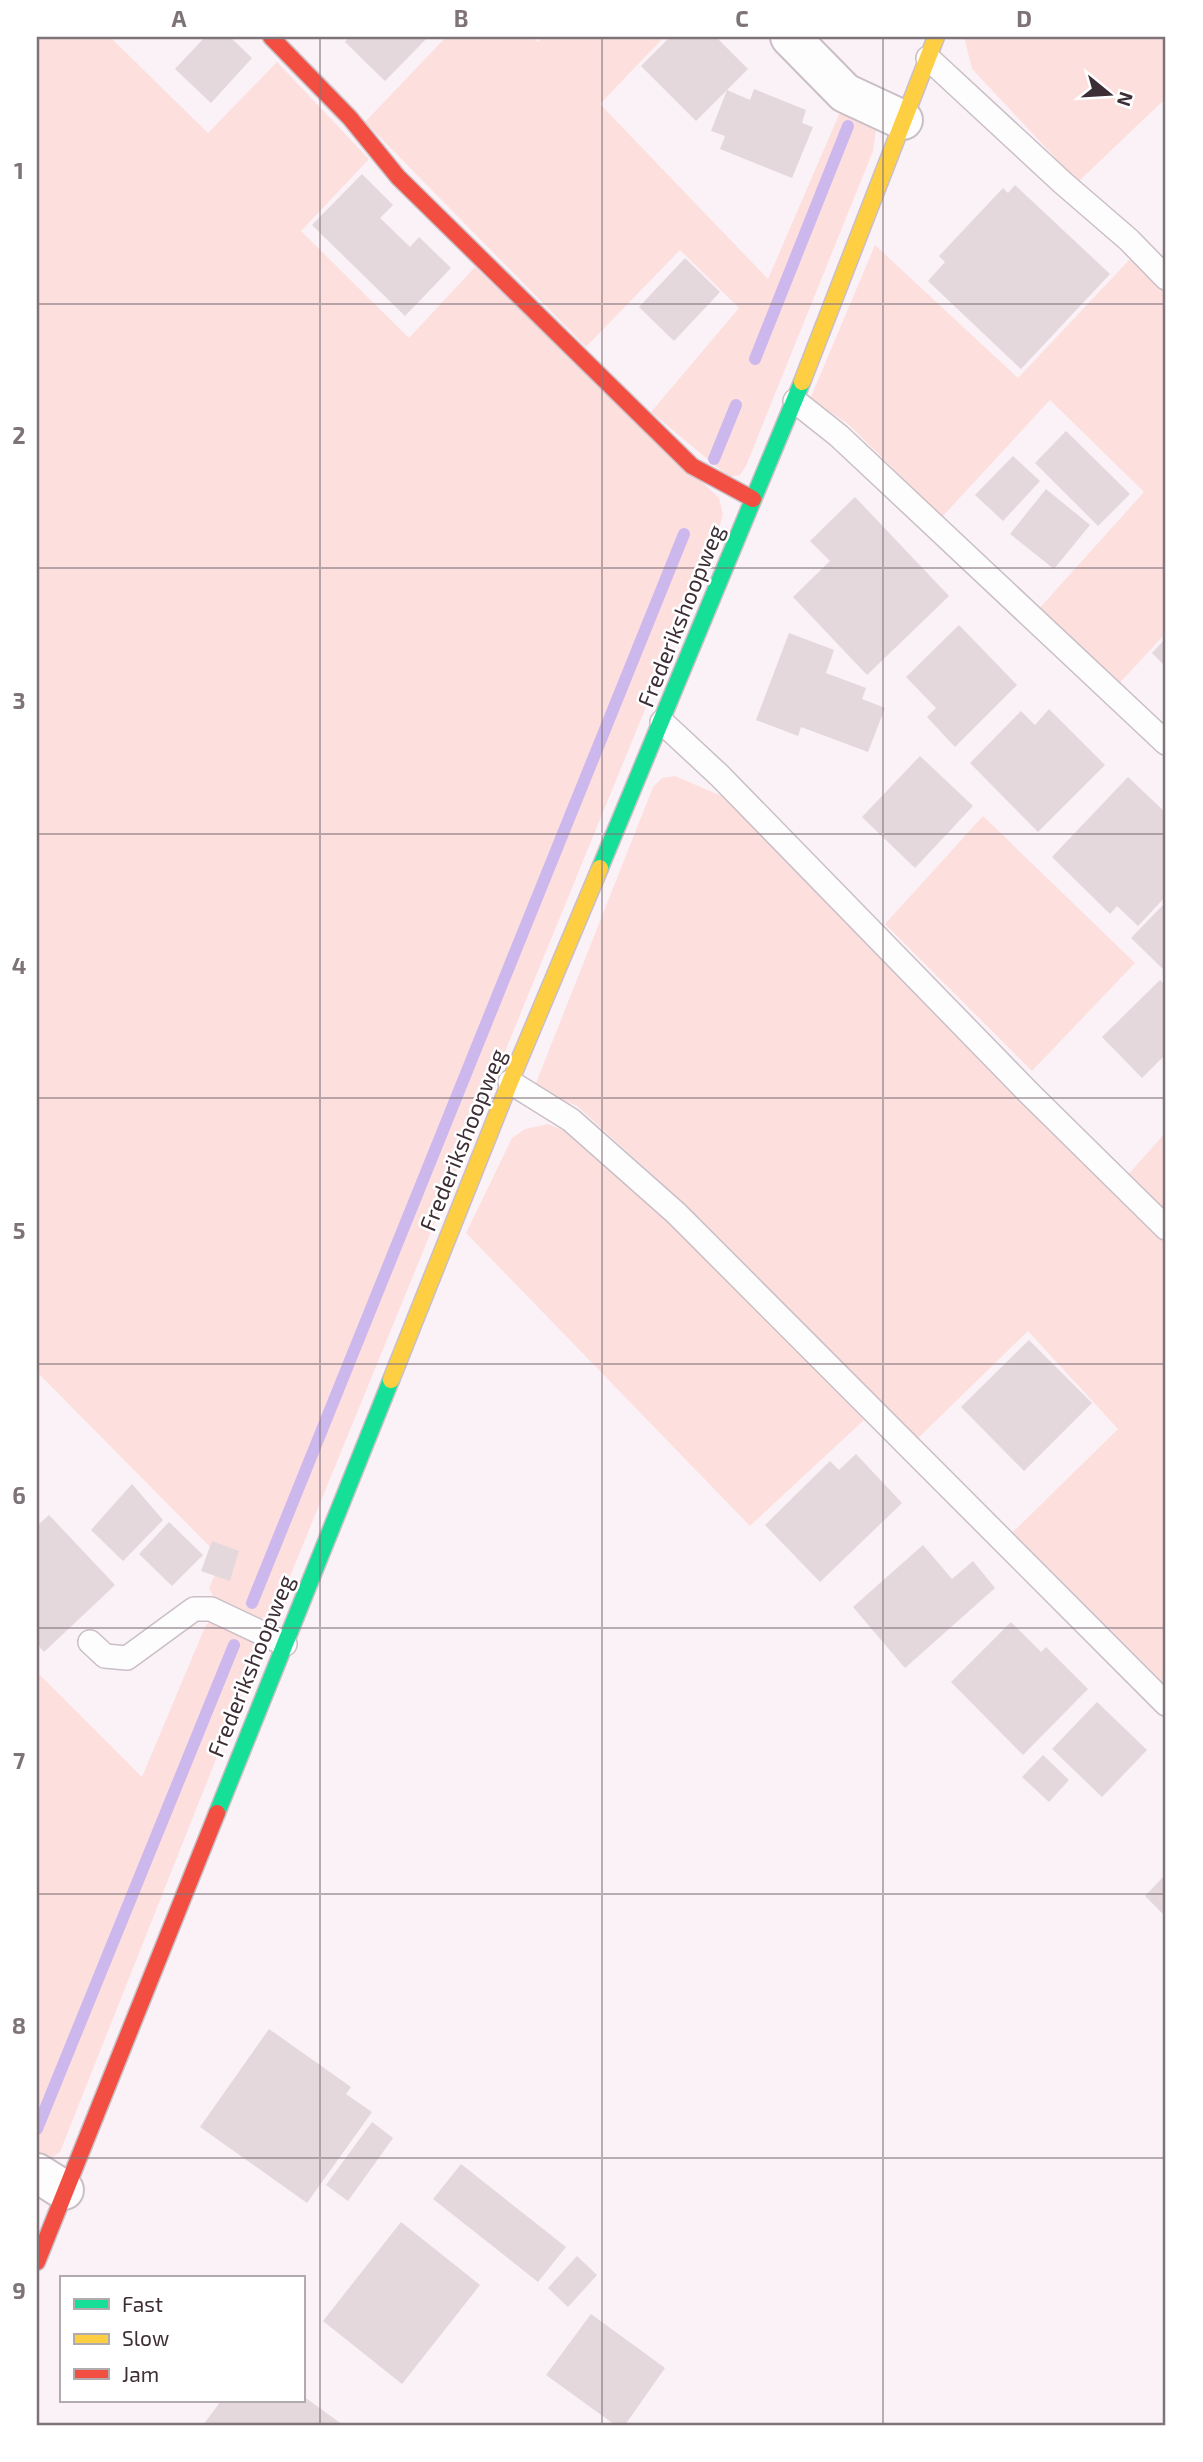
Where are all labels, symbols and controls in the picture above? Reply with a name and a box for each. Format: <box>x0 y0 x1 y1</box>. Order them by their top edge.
text: A <box>171 4 187 32</box>
text: B <box>454 4 468 32</box>
text: C <box>735 4 749 32</box>
text: D <box>1016 4 1032 32</box>
north arrow <box>1074 60 1144 130</box>
text: N <box>1113 89 1139 109</box>
text: 1 <box>14 156 24 184</box>
text: 2 <box>12 421 26 449</box>
street label: Frederikshoopweg <box>631 520 729 711</box>
text: 3 <box>12 686 26 714</box>
text: 4 <box>12 951 26 979</box>
street label: Frederikshoopweg <box>413 1044 511 1235</box>
text: 5 <box>13 1216 25 1244</box>
text: 6 <box>12 1481 26 1509</box>
street label: Frederikshoopweg <box>201 1570 299 1761</box>
text: 7 <box>13 1746 25 1774</box>
text: 8 <box>12 2011 26 2039</box>
text: 9 <box>12 2276 26 2304</box>
legend <box>60 2276 304 2402</box>
text: Fast <box>122 2291 163 2316</box>
text: Slow <box>122 2325 169 2350</box>
text: Jam <box>122 2361 159 2386</box>

